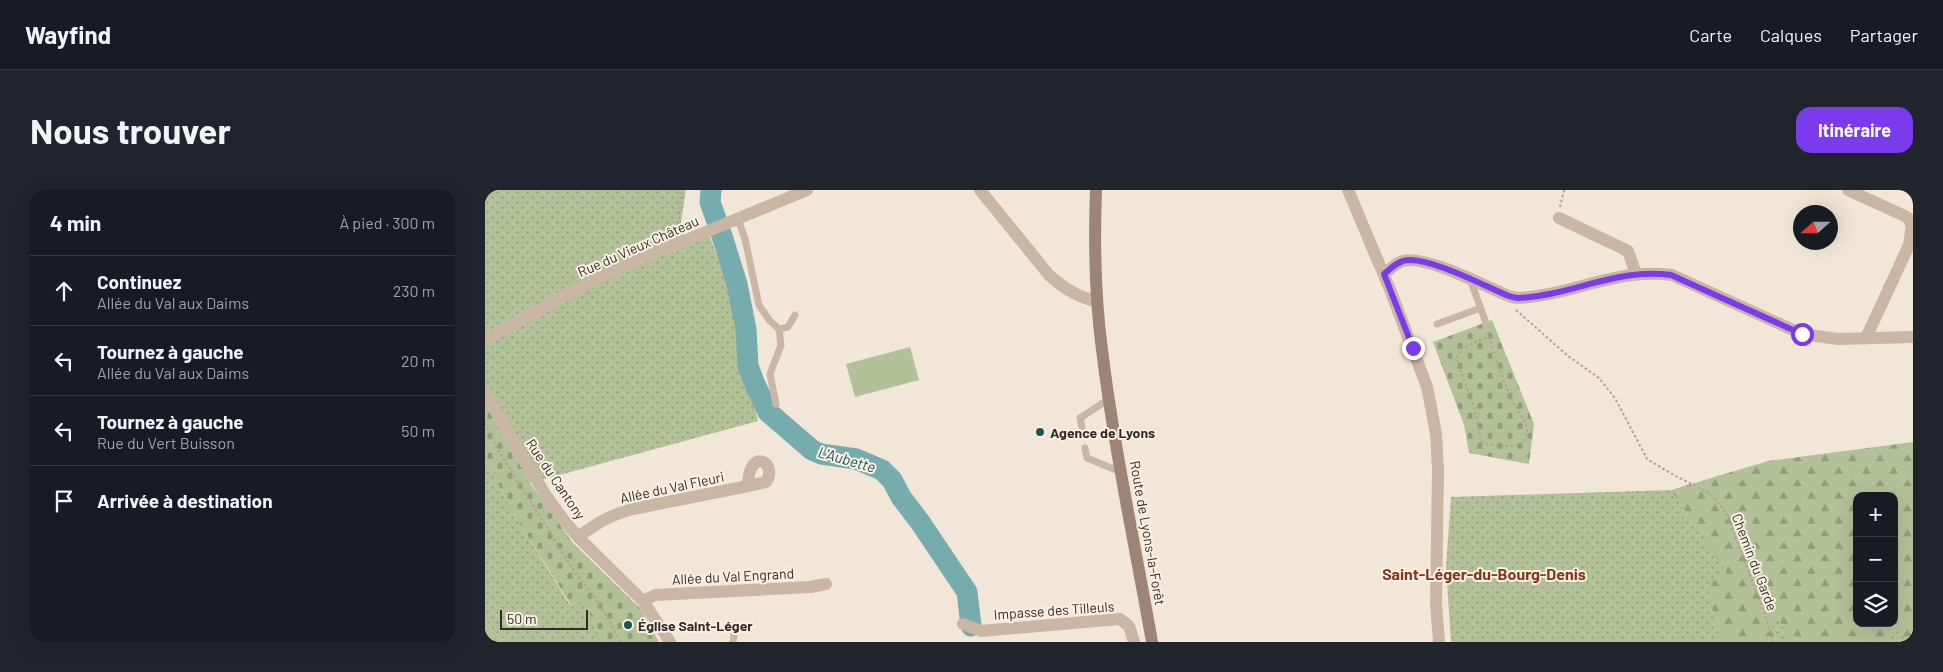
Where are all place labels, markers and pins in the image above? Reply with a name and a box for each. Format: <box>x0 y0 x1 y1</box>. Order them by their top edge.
place label: Agence de Lyons <box>1050 424 1155 441</box>
marker: Agence de Lyons <box>1034 426 1046 438</box>
place label: Église Saint-Léger <box>638 617 753 634</box>
marker: Église Saint-Léger <box>622 619 634 631</box>

